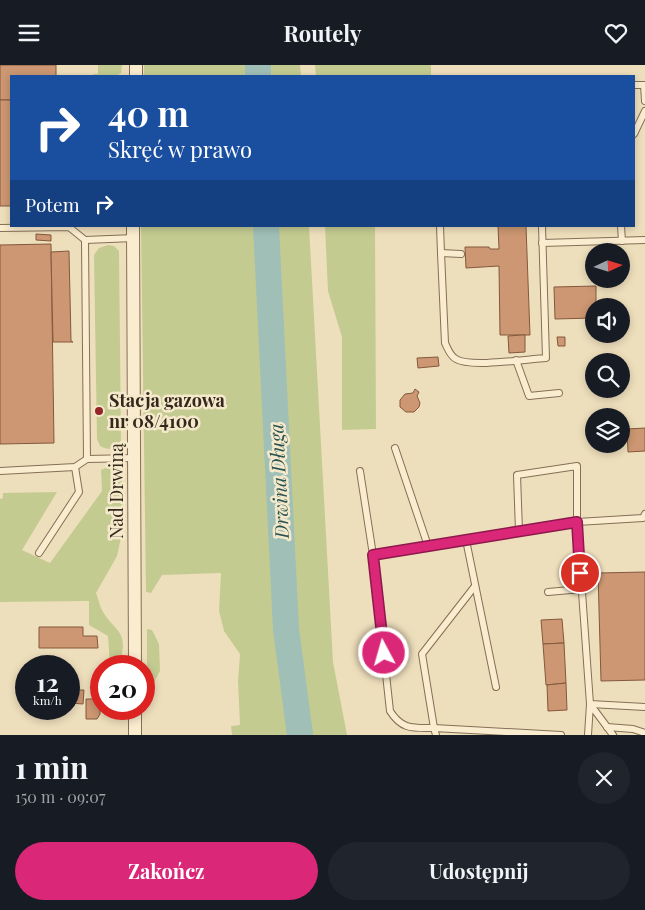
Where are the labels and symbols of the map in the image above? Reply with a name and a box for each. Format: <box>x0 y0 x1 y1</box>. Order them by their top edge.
north arrow <box>585 243 630 287</box>
place label: Stacja gazowa nr 08/4100 <box>109 388 226 433</box>
marker: Stacja gazowa nr 08/4100 <box>93 405 105 417</box>
water label: Drwina Długa <box>262 423 294 540</box>
street label: Nad Drwiną <box>104 443 128 539</box>
pin <box>559 552 601 594</box>
position arrow <box>357 626 409 678</box>
speed limit sign: 20 <box>90 655 155 720</box>

